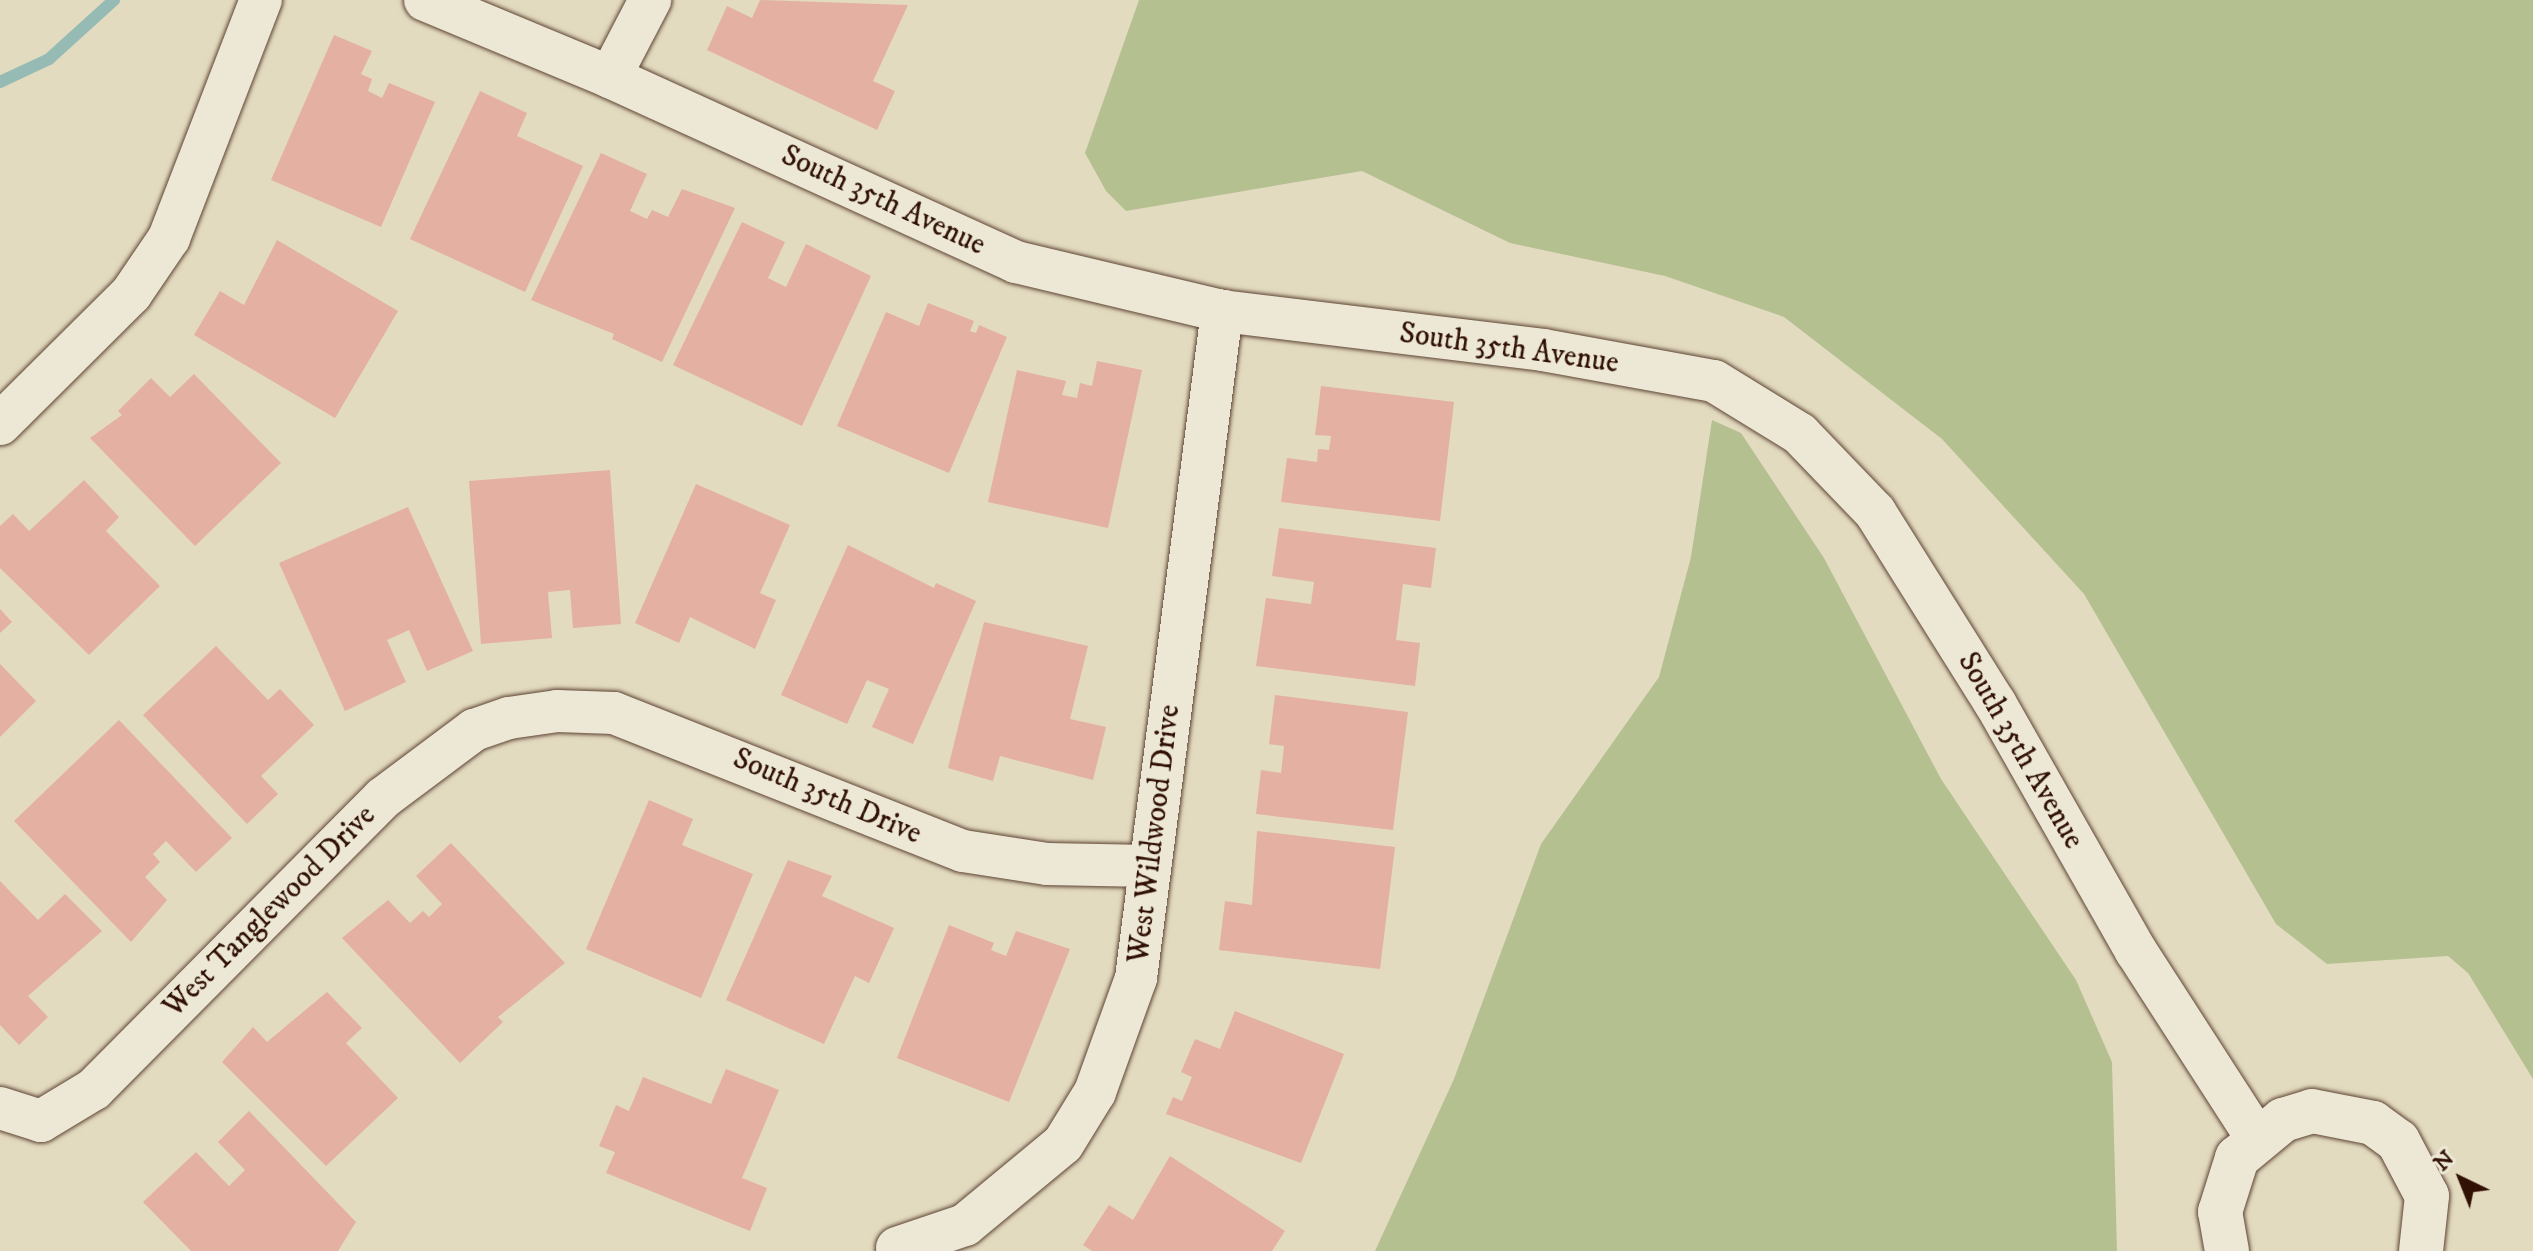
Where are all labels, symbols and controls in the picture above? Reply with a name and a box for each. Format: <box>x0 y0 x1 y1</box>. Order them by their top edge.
street label: South 35th Avenue <box>775 138 991 264</box>
street label: South 35th Avenue <box>1397 316 1621 382</box>
street label: South 35th Avenue <box>1949 646 2091 856</box>
street label: West Wildwood Drive <box>1121 703 1189 965</box>
street label: South 35th Drive <box>727 741 927 853</box>
street label: West Tanglewood Drive <box>156 798 384 1026</box>
north arrow <box>2421 1139 2501 1219</box>
text: N <box>2428 1145 2460 1177</box>

